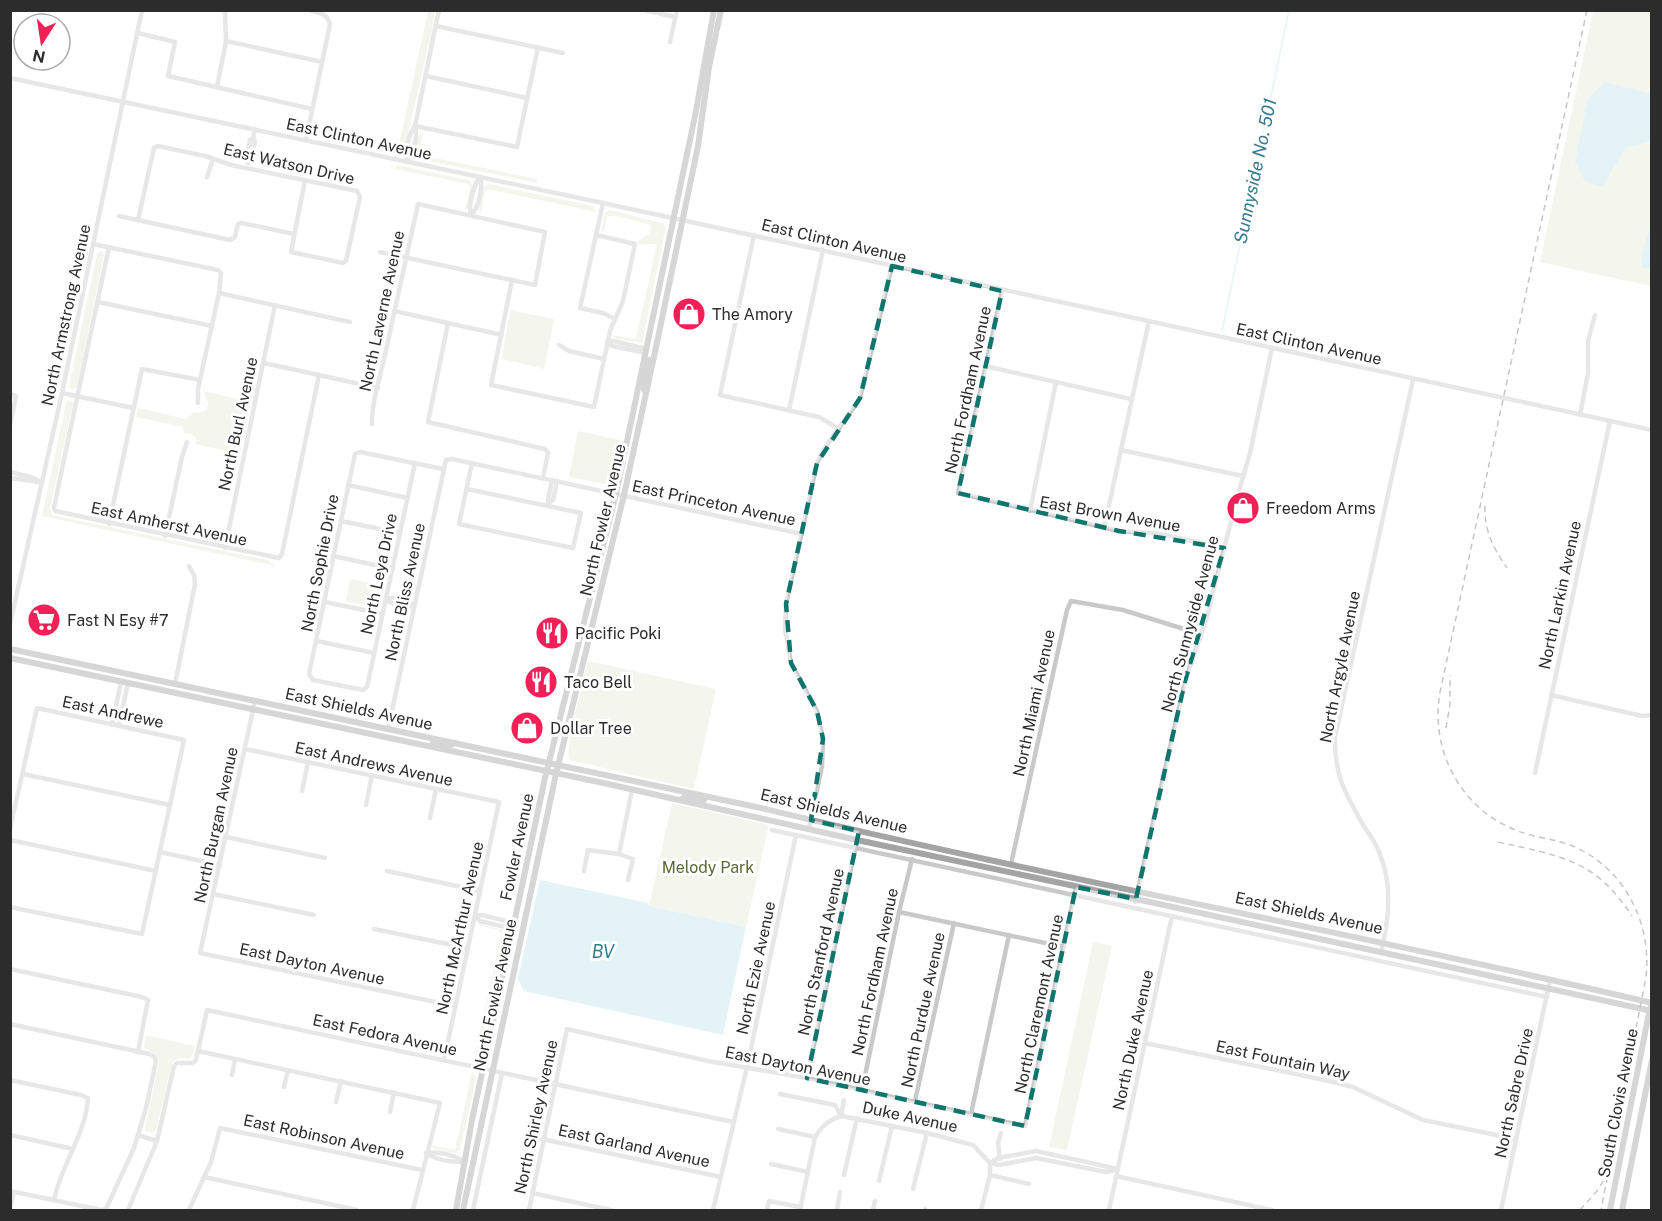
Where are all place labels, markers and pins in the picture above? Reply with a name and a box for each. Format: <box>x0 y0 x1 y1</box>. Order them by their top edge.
shop icon: The Amory <box>671 296 707 332</box>
place label: The Amory <box>712 305 793 324</box>
shop icon: Freedom Arms <box>1225 490 1261 526</box>
place label: Freedom Arms <box>1266 499 1376 518</box>
supermarket icon: Fast N Esy #7 <box>26 602 62 638</box>
place label: Fast N Esy #7 <box>67 611 169 630</box>
restaurant icon: Pacific Poki <box>534 615 570 651</box>
place label: Pacific Poki <box>575 624 661 643</box>
restaurant icon: Taco Bell <box>523 664 559 700</box>
place label: Taco Bell <box>564 673 632 692</box>
shop icon: Dollar Tree <box>509 710 545 746</box>
place label: Dollar Tree <box>550 719 632 738</box>

